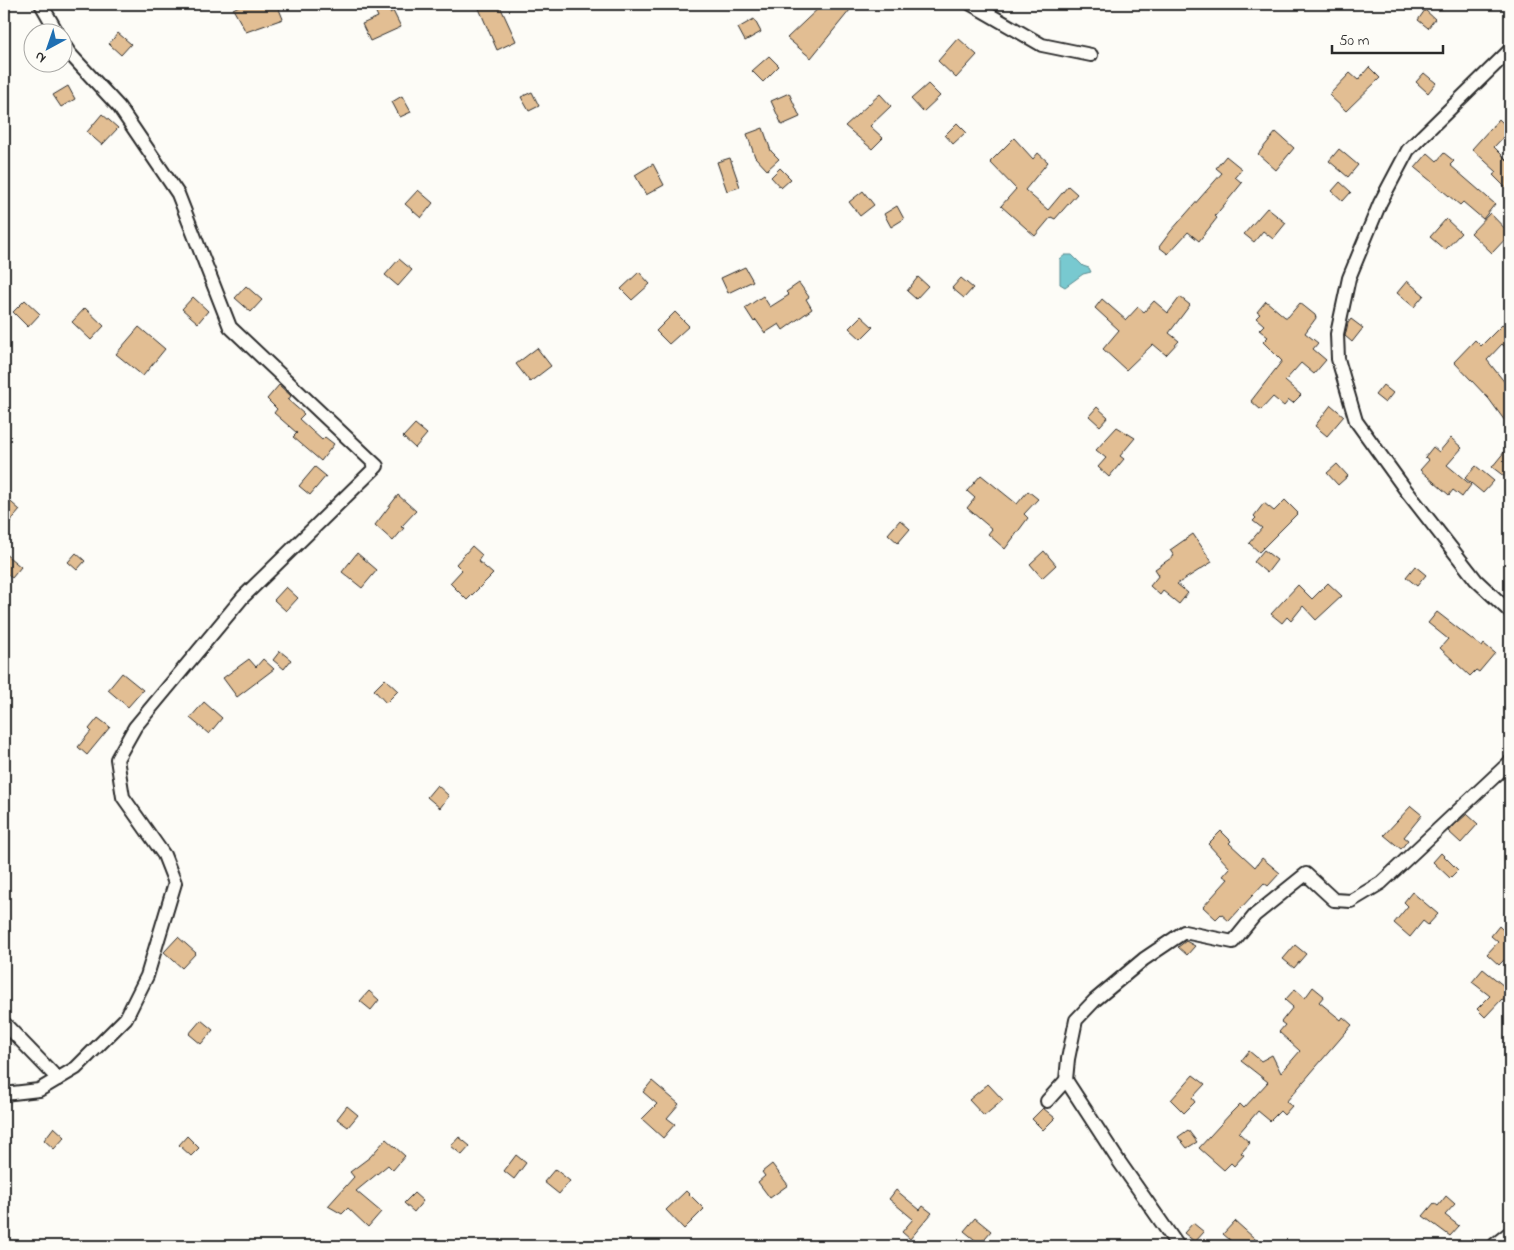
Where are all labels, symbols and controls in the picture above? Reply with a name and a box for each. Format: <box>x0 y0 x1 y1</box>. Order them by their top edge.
north arrow <box>22 22 72 72</box>
scale bar <box>1332 22 1443 54</box>
text: 50 m <box>1339 30 1370 52</box>
text: N <box>30 46 51 68</box>

